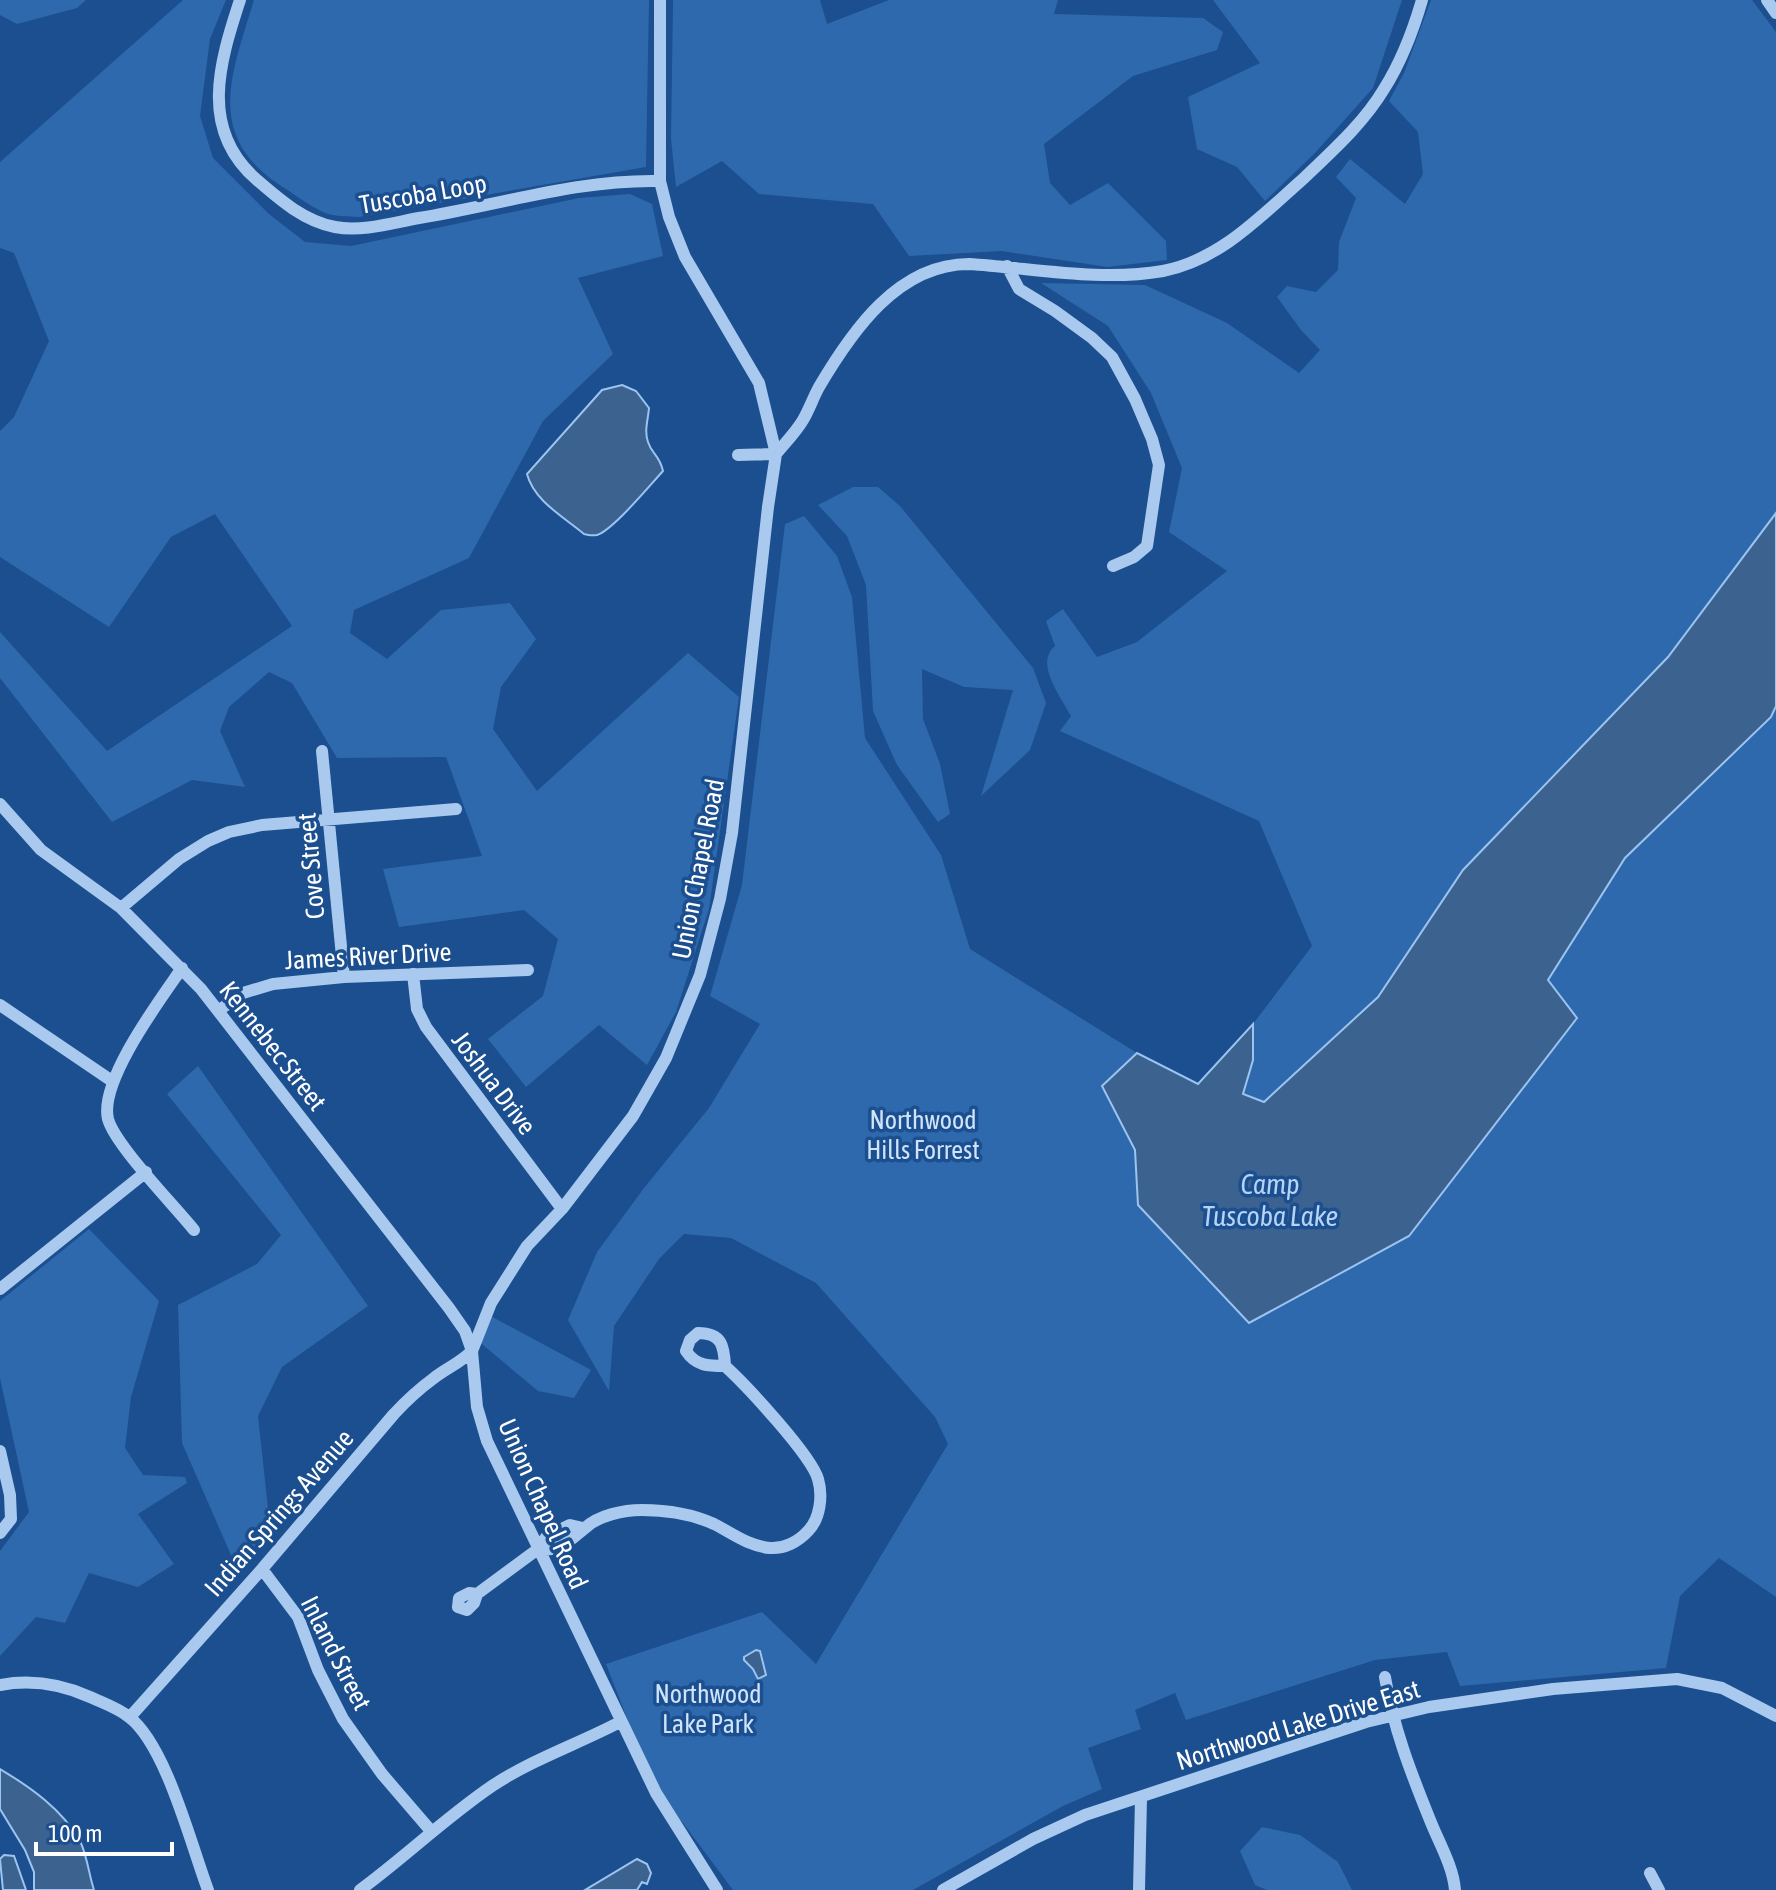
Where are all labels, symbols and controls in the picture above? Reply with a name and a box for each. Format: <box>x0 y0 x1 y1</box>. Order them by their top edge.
street label: Tuscoba Loop <box>357 168 489 220</box>
street label: Union Chapel Road <box>666 776 730 962</box>
street label: Cove Street <box>291 812 331 920</box>
street label: James River Drive <box>284 937 452 975</box>
street label: Kennebec Street <box>213 976 333 1116</box>
street label: Joshua Drive <box>446 1026 542 1140</box>
park label: Northwood Hills Forrest <box>866 1105 980 1165</box>
water label: Camp Tuscoba Lake <box>1202 1168 1338 1232</box>
street label: Union Chapel Road <box>492 1414 594 1594</box>
street label: Indian Springs Avenue <box>198 1423 360 1603</box>
street label: Inland Street <box>295 1591 377 1715</box>
street label: Northwood Lake Drive East <box>1173 1674 1423 1776</box>
park label: Northwood Lake Park <box>654 1679 762 1739</box>
scale bar <box>36 1806 172 1856</box>
text: 100 m <box>48 1820 102 1847</box>

